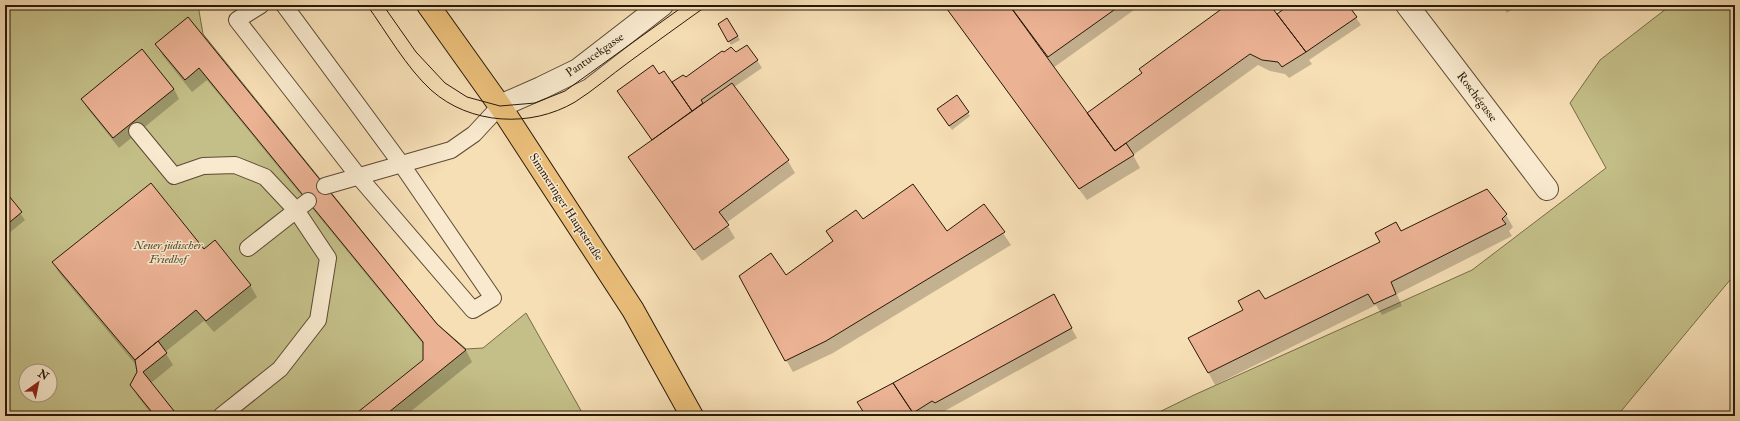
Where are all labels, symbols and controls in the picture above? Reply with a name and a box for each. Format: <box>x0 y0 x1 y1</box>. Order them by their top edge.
street label: Pantucekgasse <box>563 30 627 80</box>
street label: Roschégasse <box>1453 69 1501 125</box>
street label: Simmeringer Hauptstraße <box>526 150 606 264</box>
park label: Neuer jüdischer Friedhof <box>133 238 203 267</box>
north arrow <box>18 363 58 403</box>
text: N <box>35 366 52 384</box>

